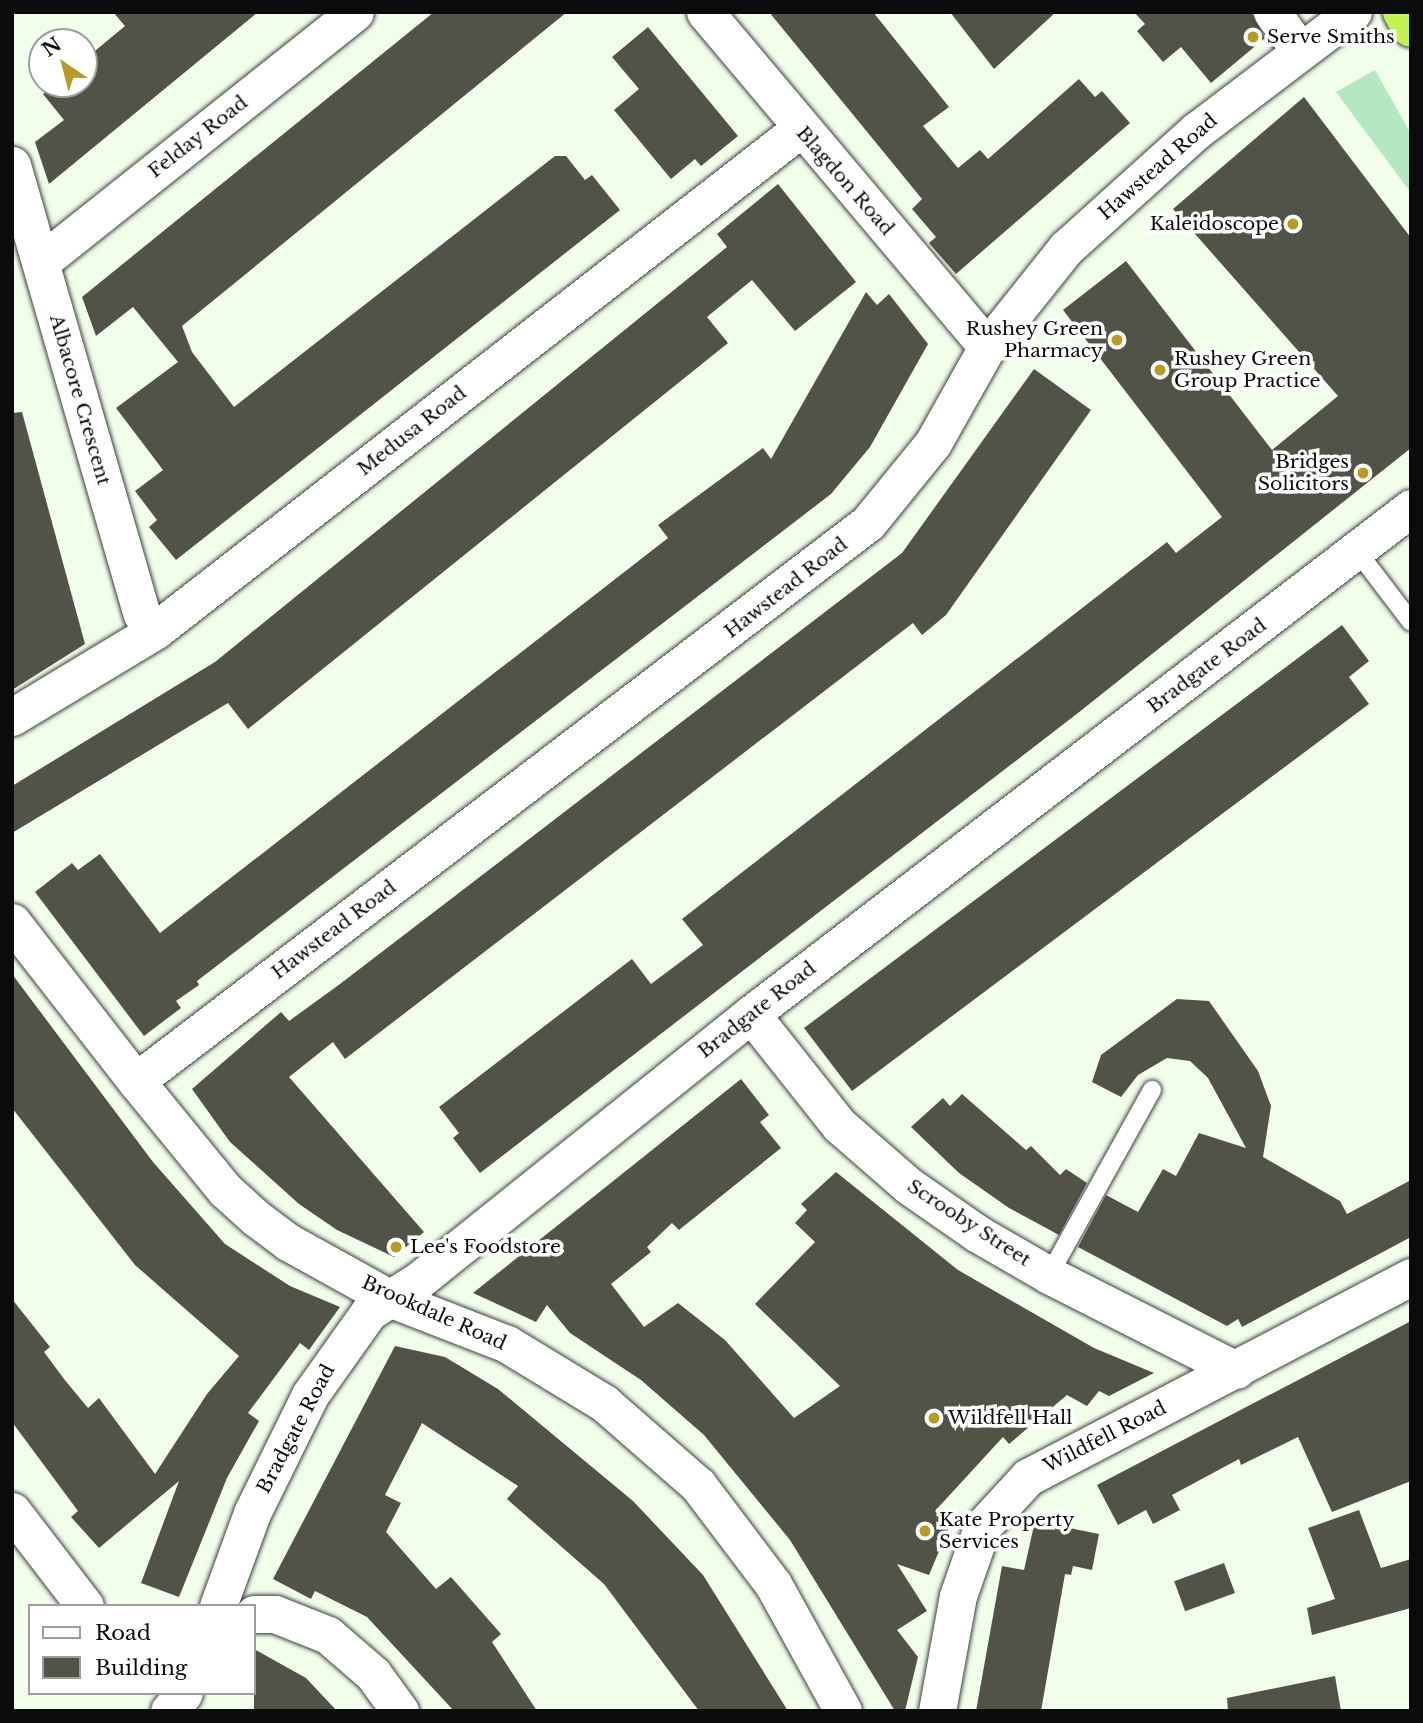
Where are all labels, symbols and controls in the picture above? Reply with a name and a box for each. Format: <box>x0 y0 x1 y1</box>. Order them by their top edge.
place label: Serve Smiths <box>1267 26 1395 48</box>
north arrow <box>28 28 98 98</box>
marker: Serve Smiths <box>1245 29 1261 45</box>
text: N <box>38 32 66 62</box>
street label: Felday Road <box>144 91 252 183</box>
street label: Hawstead Road <box>1094 109 1222 225</box>
street label: Blagdon Road <box>791 122 899 240</box>
place label: Kaleidoscope <box>1150 213 1279 235</box>
marker: Kaleidoscope <box>1285 216 1301 232</box>
street label: Albacore Crescent <box>45 312 115 488</box>
place label: Rushey Green Pharmacy <box>965 318 1103 362</box>
marker: Rushey Green Pharmacy <box>1109 332 1125 348</box>
place label: Rushey Green Group Practice <box>1174 348 1320 392</box>
marker: Rushey Green Group Practice <box>1152 362 1168 378</box>
street label: Medusa Road <box>353 381 471 481</box>
place label: Bridges Solicitors <box>1258 451 1349 495</box>
marker: Bridges Solicitors <box>1355 465 1371 481</box>
street label: Hawstead Road <box>720 533 852 643</box>
street label: Bradgate Road <box>1143 614 1271 718</box>
street label: Hawstead Road <box>267 876 401 984</box>
street label: Bradgate Road <box>694 957 820 1063</box>
street label: Scrooby Street <box>903 1175 1035 1271</box>
place label: Lee's Foodstore <box>410 1236 561 1258</box>
marker: Lee's Foodstore <box>388 1239 404 1255</box>
street label: Brookdale Road <box>358 1271 510 1355</box>
street label: Bradgate Road <box>252 1361 340 1497</box>
street label: Wildfell Road <box>1040 1396 1170 1478</box>
place label: Wildfell Hall <box>948 1407 1072 1429</box>
marker: Wildfell Hall <box>926 1410 942 1426</box>
place label: Kate Property Services <box>939 1509 1074 1553</box>
marker: Kate Property Services <box>917 1523 933 1539</box>
legend <box>28 1604 256 1695</box>
text: Road <box>95 1620 151 1646</box>
text: Building <box>95 1655 187 1681</box>

